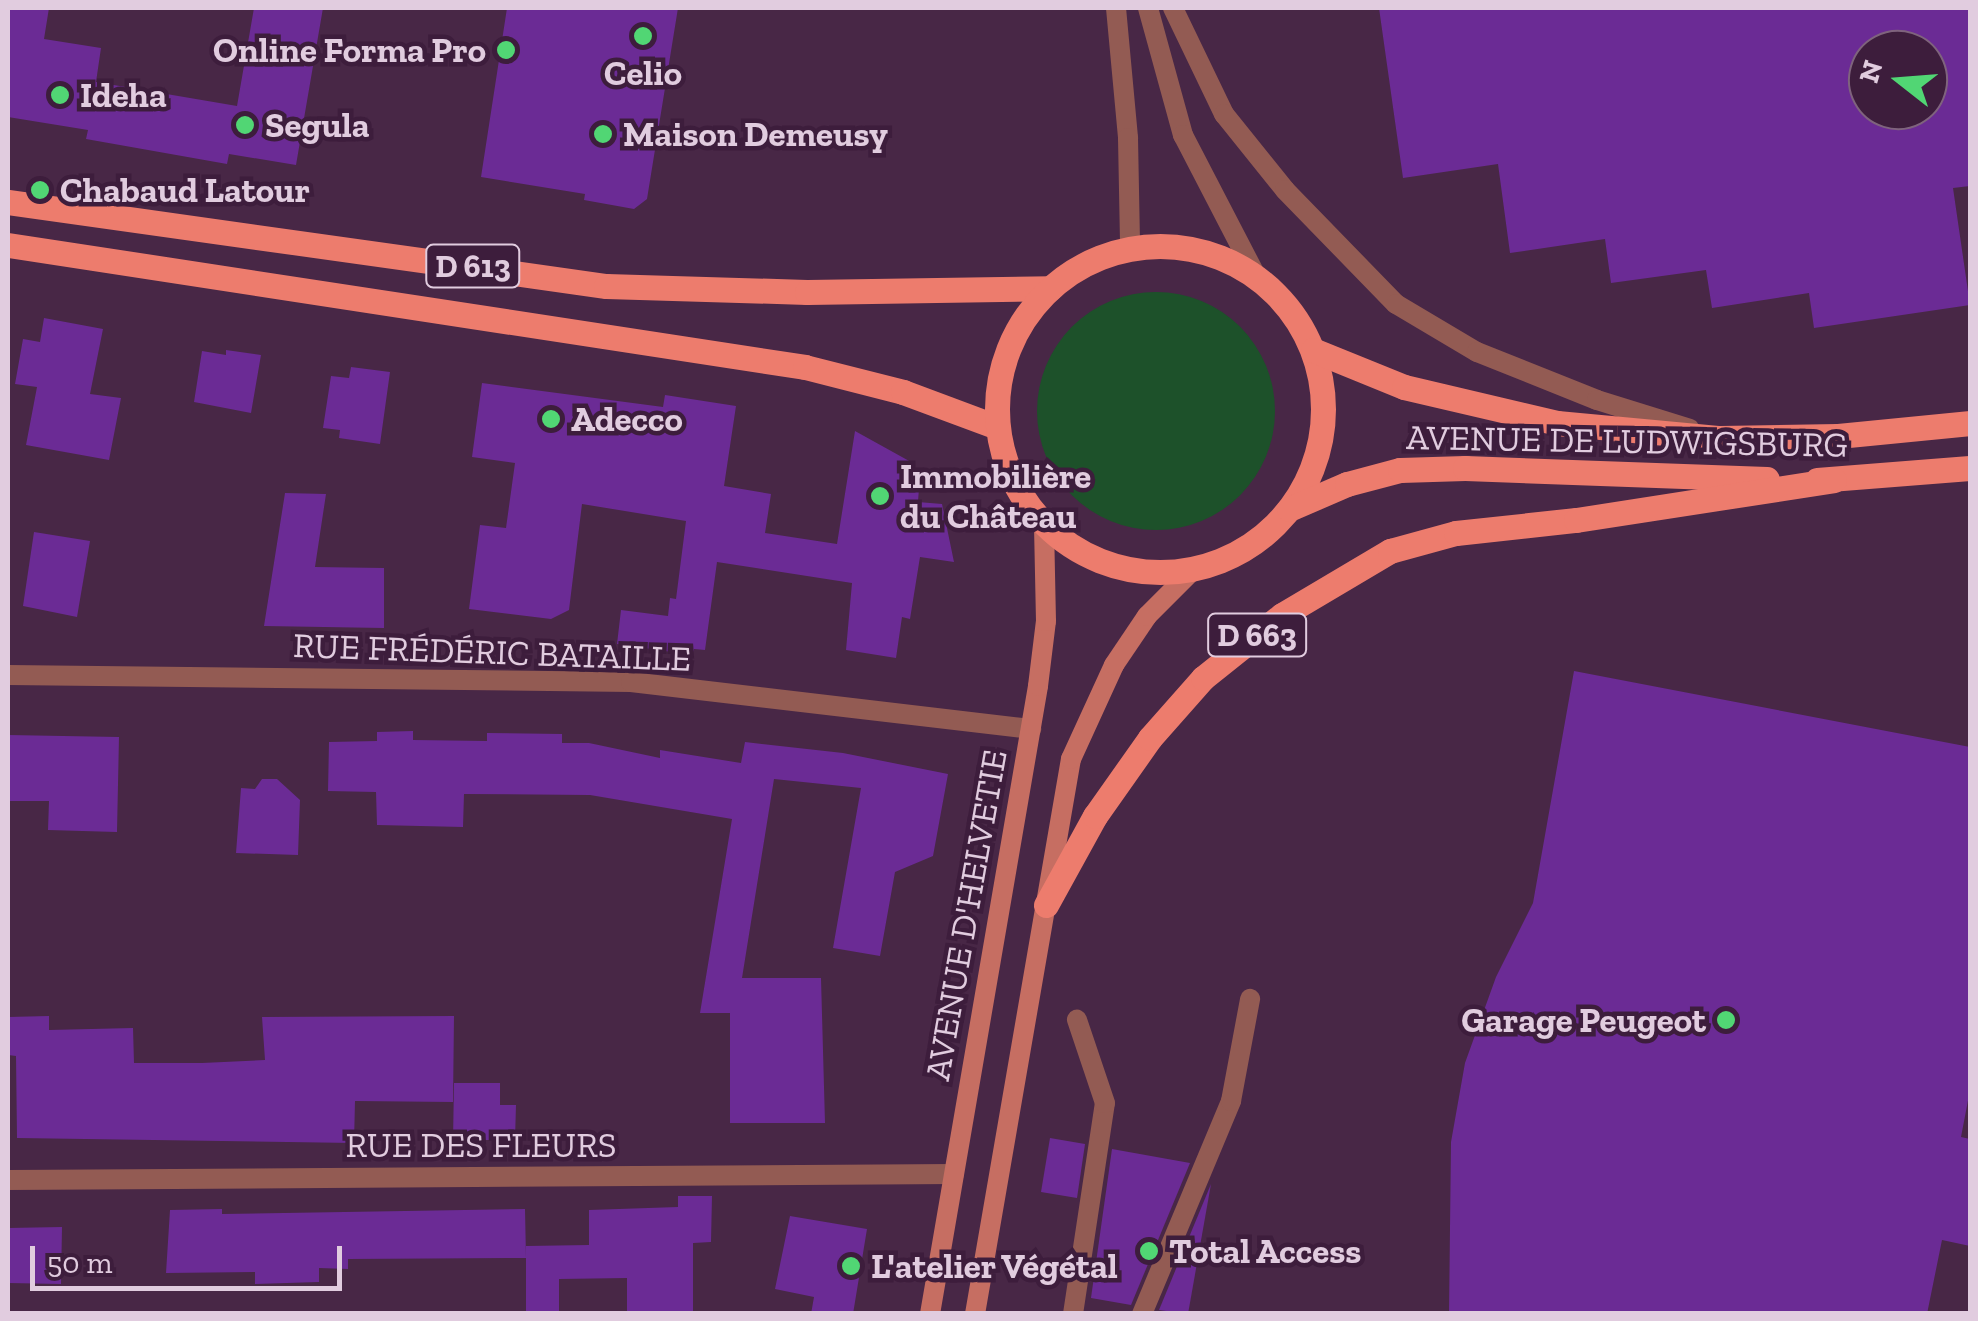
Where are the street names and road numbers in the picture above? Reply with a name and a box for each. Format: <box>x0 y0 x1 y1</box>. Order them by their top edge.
road number: D 613 <box>423 239 523 293</box>
street label: AVENUE DE LUDWIGSBURG <box>1406 416 1848 466</box>
road number: D 663 <box>1207 608 1307 662</box>
street label: RUE FRÉDÉRIC BATAILLE <box>292 624 692 680</box>
street label: AVENUE D'HELVETIE <box>916 746 1016 1084</box>
street label: RUE DES FLEURS <box>346 1124 616 1166</box>

